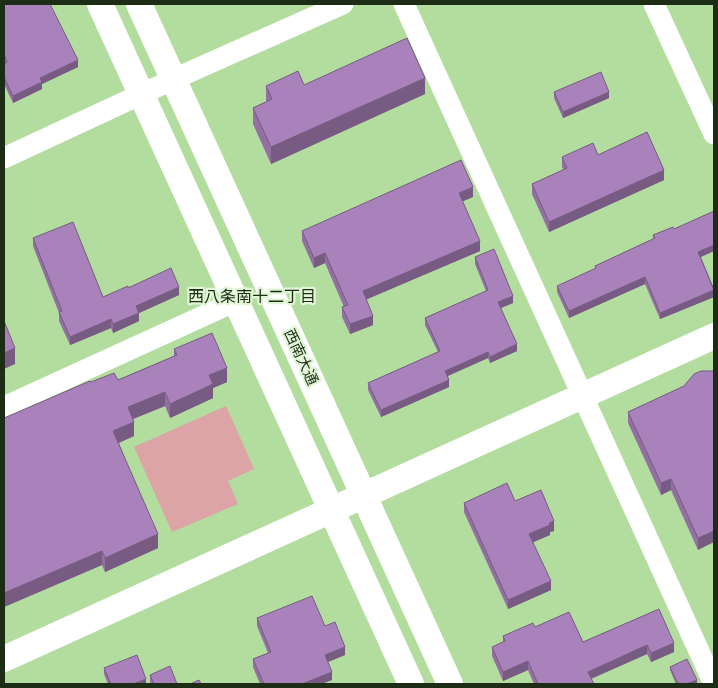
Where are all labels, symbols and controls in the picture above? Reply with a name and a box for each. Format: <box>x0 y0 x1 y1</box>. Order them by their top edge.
district label: 西八条南十二丁目 <box>188 287 316 306</box>
street label: 西南大通 <box>280 326 322 388</box>

